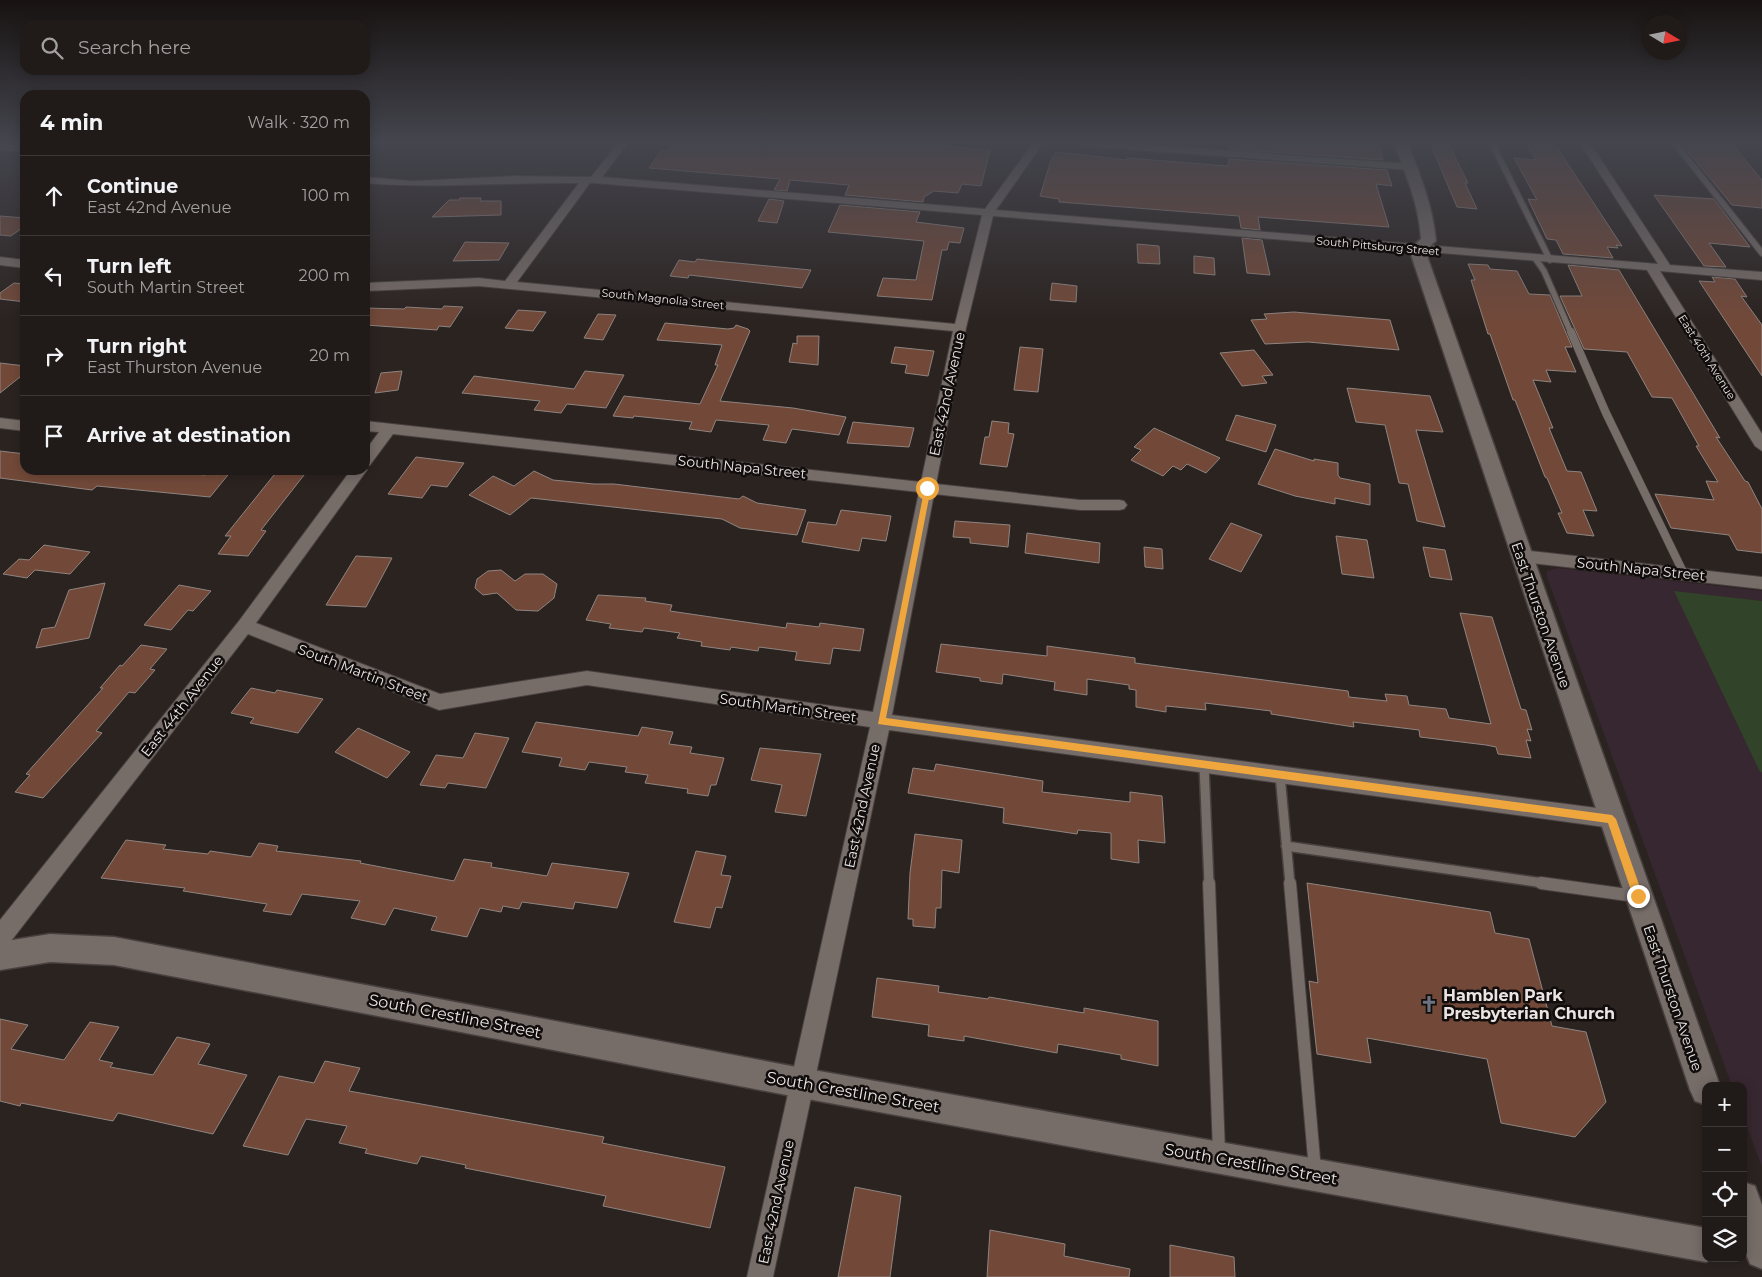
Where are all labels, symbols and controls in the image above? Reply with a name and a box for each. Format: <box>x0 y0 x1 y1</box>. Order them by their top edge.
north arrow <box>1642 15 1687 60</box>
search box <box>20 20 370 75</box>
icon: search <box>38 34 66 62</box>
text: Search here <box>78 36 191 59</box>
text: 4 min <box>40 110 103 135</box>
text: Walk · 320 m <box>248 113 350 132</box>
text: Continue <box>87 175 178 198</box>
icon: ahead <box>40 182 68 210</box>
text: 100 m <box>302 186 350 205</box>
text: East 42nd Avenue <box>87 198 231 217</box>
street label: South Pittsburg Street <box>1316 234 1441 258</box>
text: Turn left <box>87 255 172 278</box>
icon: left <box>40 262 68 290</box>
text: 200 m <box>299 266 350 285</box>
text: South Martin Street <box>87 278 245 297</box>
street label: South Magnolia Street <box>601 286 726 312</box>
street label: East 40th Avenue <box>1675 312 1739 402</box>
street label: East 42nd Avenue <box>925 330 969 458</box>
text: Turn right <box>87 335 187 358</box>
icon: right <box>40 342 68 370</box>
text: 20 m <box>309 346 350 365</box>
text: East Thurston Avenue <box>87 358 262 377</box>
icon: arrive <box>40 422 68 450</box>
text: Arrive at destination <box>87 424 291 447</box>
street label: South Napa Street <box>677 451 807 483</box>
route start <box>916 477 939 500</box>
street label: East Thurston Avenue <box>1508 540 1574 690</box>
street label: South Napa Street <box>1576 553 1706 585</box>
street label: South Martin Street <box>295 640 431 706</box>
street label: East 44th Avenue <box>137 652 227 760</box>
street label: South Martin Street <box>718 689 858 727</box>
street label: East 42nd Avenue <box>840 742 884 870</box>
route end <box>1627 885 1650 908</box>
street label: East Thurston Avenue <box>1640 923 1706 1073</box>
place label: Hamblen Park Presbyterian Church <box>1443 986 1615 1023</box>
street label: South Crestline Street <box>367 990 543 1042</box>
church icon: Hamblen Park Presbyterian Church <box>1419 994 1439 1014</box>
street label: South Crestline Street <box>765 1067 941 1117</box>
map controls <box>1702 1082 1747 1262</box>
button: + <box>1702 1082 1747 1127</box>
button: − <box>1702 1127 1747 1172</box>
street label: East 42nd Avenue <box>754 1138 798 1266</box>
street label: South Crestline Street <box>1163 1139 1339 1189</box>
button: locate <box>1702 1172 1747 1217</box>
button: layers <box>1702 1217 1747 1262</box>

